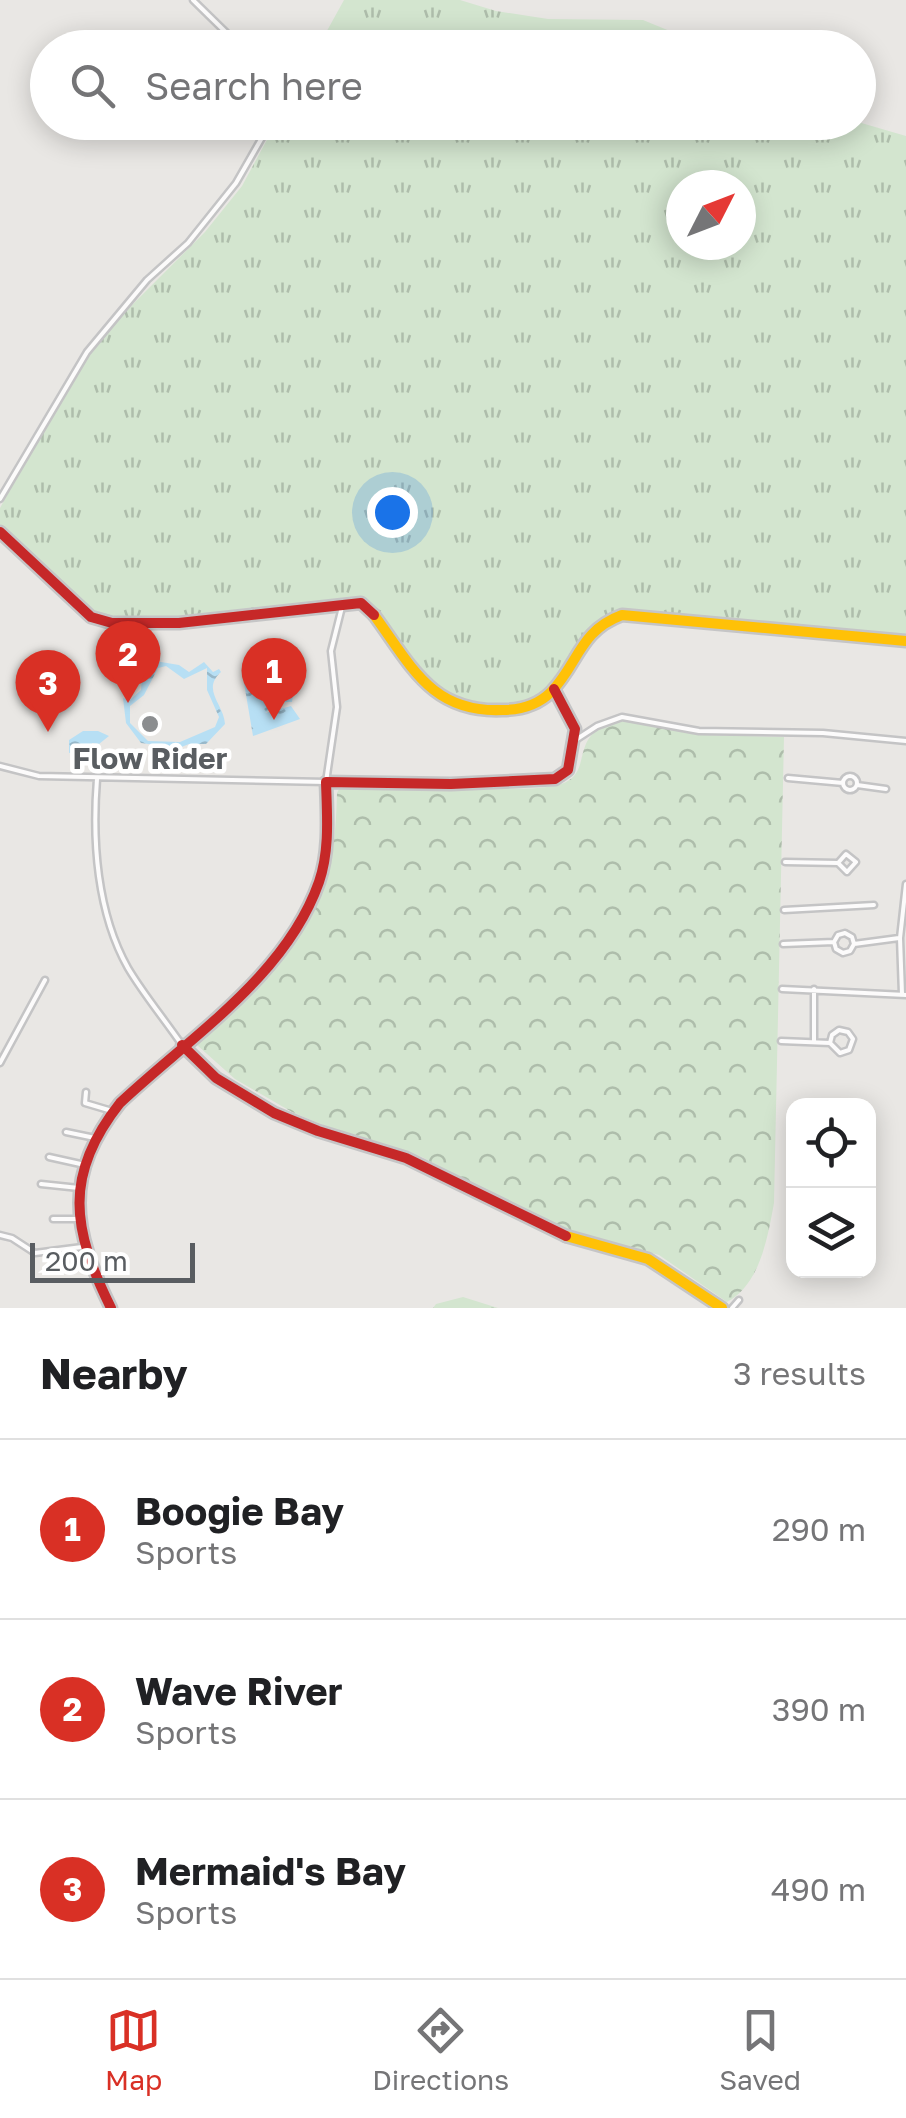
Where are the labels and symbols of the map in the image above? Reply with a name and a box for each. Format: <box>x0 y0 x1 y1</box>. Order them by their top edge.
north arrow <box>666 170 756 260</box>
your location <box>367 487 418 538</box>
pin: 2 <box>96 620 160 703</box>
pin: 1 <box>242 638 306 720</box>
pin: 3 <box>15 650 80 732</box>
marker: Flow Rider <box>139 713 161 735</box>
place label: Flow Rider <box>73 740 228 776</box>
scale bar <box>30 1238 195 1282</box>

